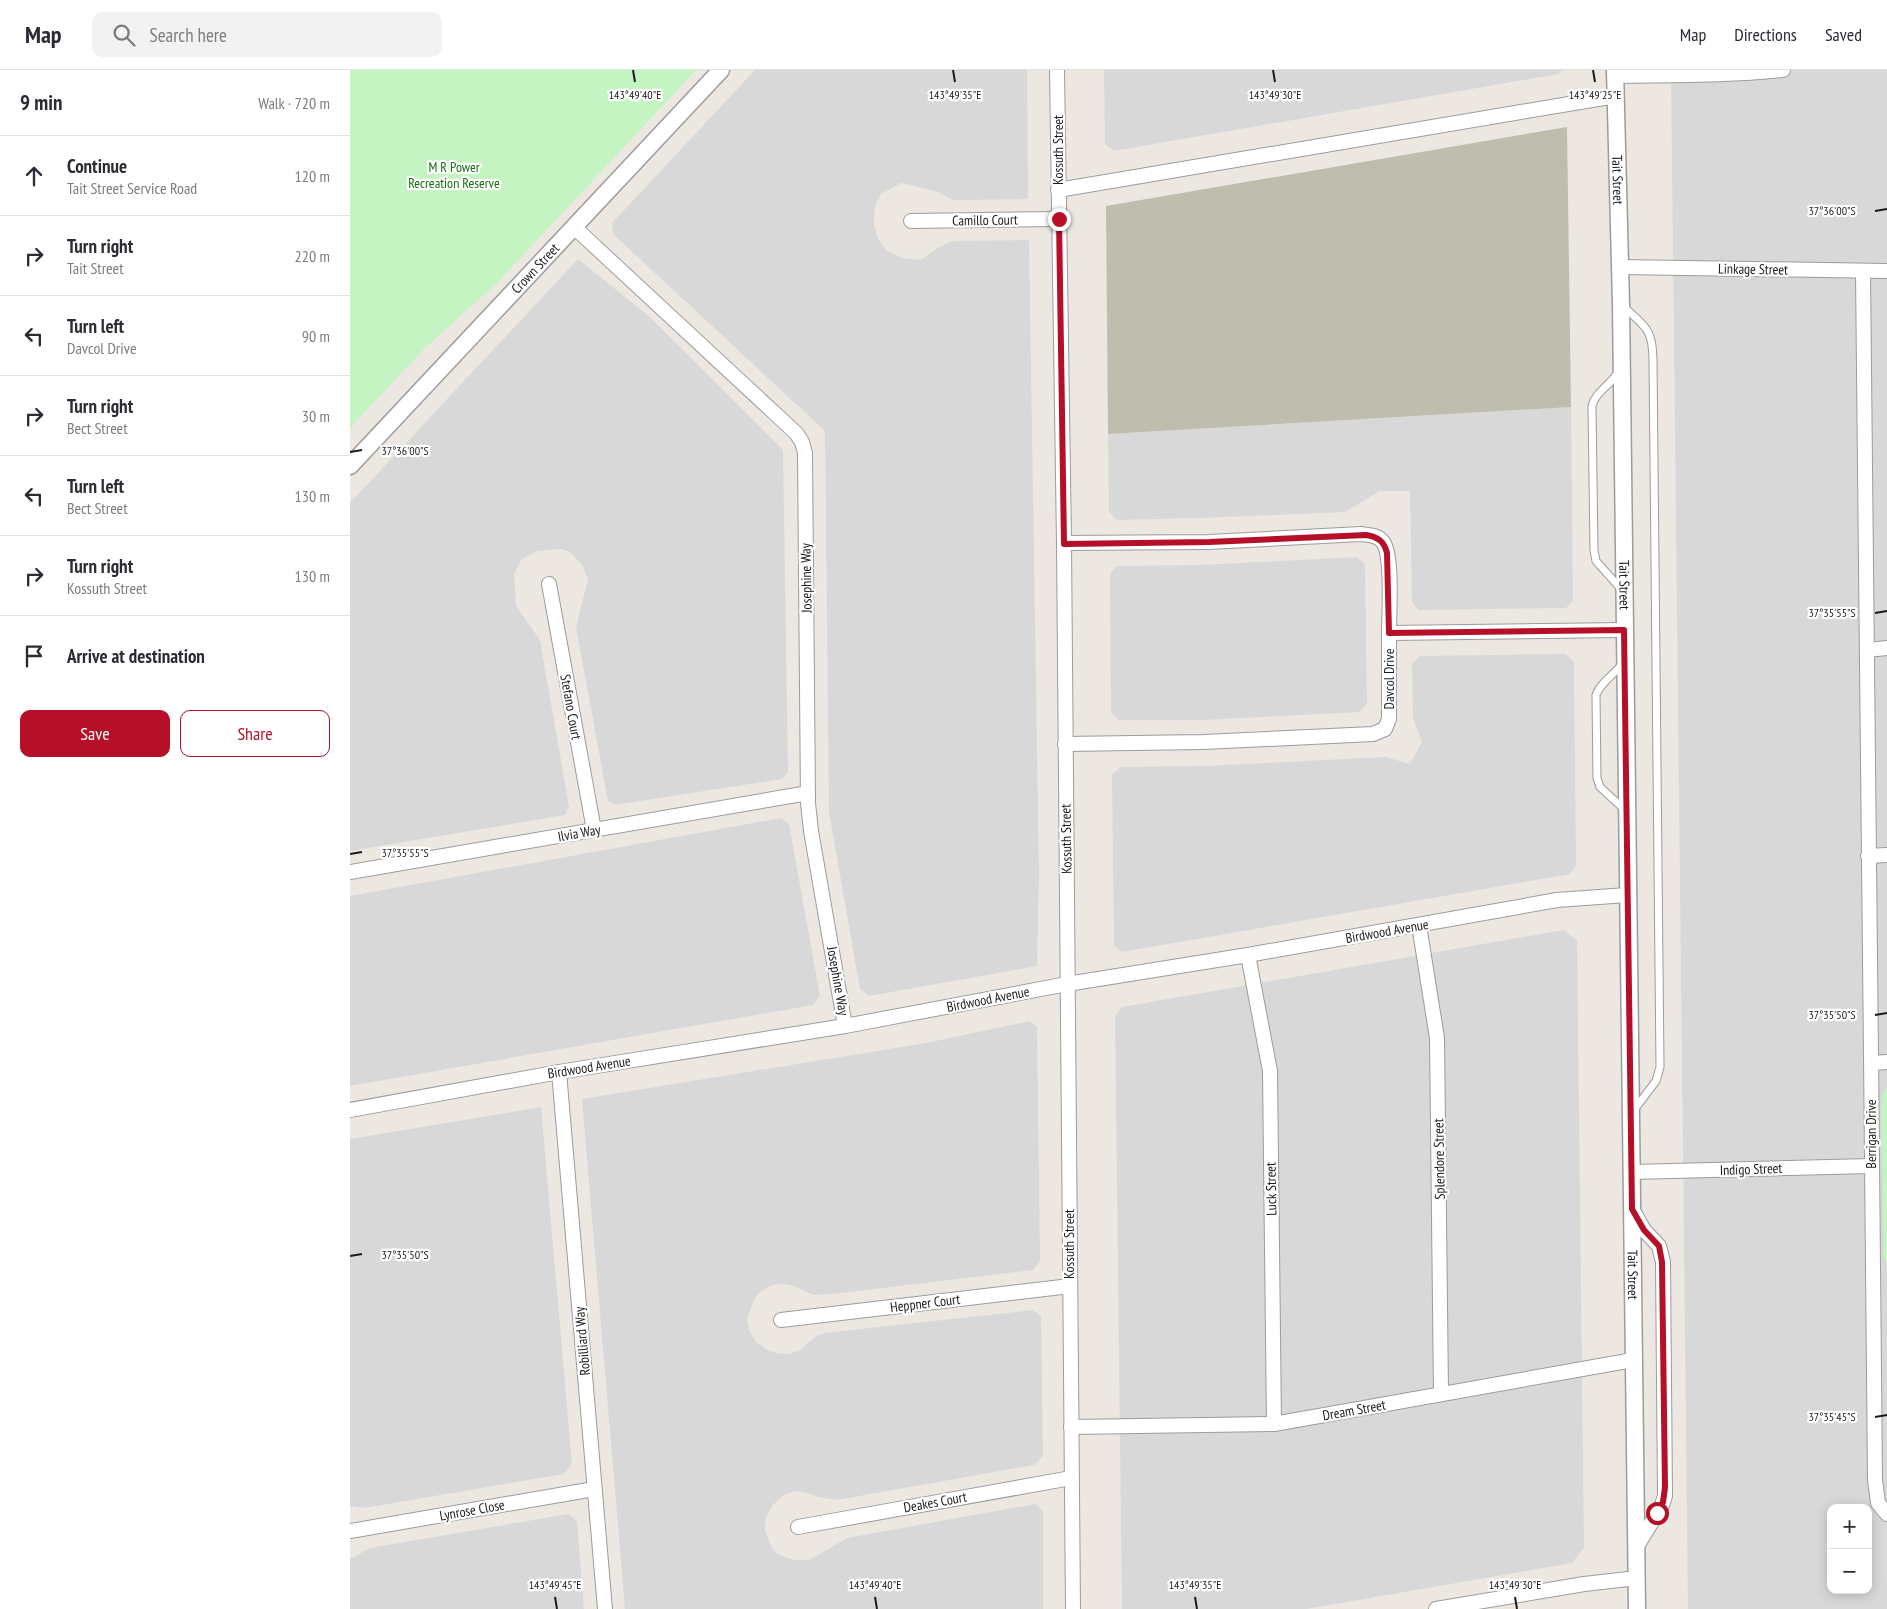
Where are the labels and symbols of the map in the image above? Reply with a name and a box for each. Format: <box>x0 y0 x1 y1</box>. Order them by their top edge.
text: 143°49'40"E <box>609 87 661 102</box>
text: 143°49'35"E <box>929 87 981 102</box>
text: 143°49'30"E <box>1249 87 1301 102</box>
text: 143°49'25"E <box>1569 87 1621 102</box>
street label: Kossuth Street <box>1049 115 1067 185</box>
street label: Tait Street <box>1608 155 1627 205</box>
park label: M R Power Recreation Reserve <box>408 158 500 192</box>
text: 37°36'00"S <box>1808 203 1856 218</box>
route end <box>1048 208 1071 231</box>
street label: Camillo Court <box>952 210 1018 230</box>
street label: Crown Street <box>507 239 563 297</box>
street label: Linkage Street <box>1718 259 1788 279</box>
text: 37°36'00"S <box>381 443 429 458</box>
street label: Josephine Way <box>796 542 816 614</box>
street label: Tait Street <box>1615 560 1634 610</box>
text: 37°35'55"S <box>1808 605 1856 620</box>
street label: Davcol Drive <box>1380 648 1398 709</box>
street label: Stefano Court <box>556 673 586 741</box>
street label: Kossuth Street <box>1056 804 1076 874</box>
street label: Ilvia Way <box>556 820 603 846</box>
text: 37°35'55"S <box>381 845 429 860</box>
street label: Birdwood Avenue <box>1344 915 1430 947</box>
street label: Josephine Way <box>823 944 853 1018</box>
street label: Birdwood Avenue <box>945 982 1031 1016</box>
text: 37°35'50"S <box>1808 1007 1856 1022</box>
street label: Birdwood Avenue <box>546 1052 632 1082</box>
street label: Berrigan Drive <box>1862 1099 1880 1169</box>
street label: Splendore Street <box>1429 1118 1449 1200</box>
street label: Indigo Street <box>1719 1159 1783 1179</box>
street label: Luck Street <box>1262 1162 1280 1216</box>
street label: Kossuth Street <box>1060 1209 1078 1279</box>
text: 37°35'50"S <box>381 1247 429 1262</box>
street label: Tait Street <box>1624 1250 1642 1300</box>
street label: Heppner Court <box>889 1290 961 1316</box>
street label: Robilliard Way <box>570 1305 594 1376</box>
street label: Dream Street <box>1321 1396 1387 1424</box>
text: 37°35'45"S <box>1808 1409 1856 1424</box>
street label: Deakes Court <box>902 1488 968 1516</box>
street label: Lynrose Close <box>438 1495 506 1525</box>
route start <box>1646 1502 1669 1525</box>
text: 143°49'45"E <box>529 1577 581 1592</box>
text: 143°49'40"E <box>849 1577 901 1592</box>
text: 143°49'35"E <box>1169 1577 1221 1592</box>
text: 143°49'30"E <box>1489 1577 1541 1592</box>

